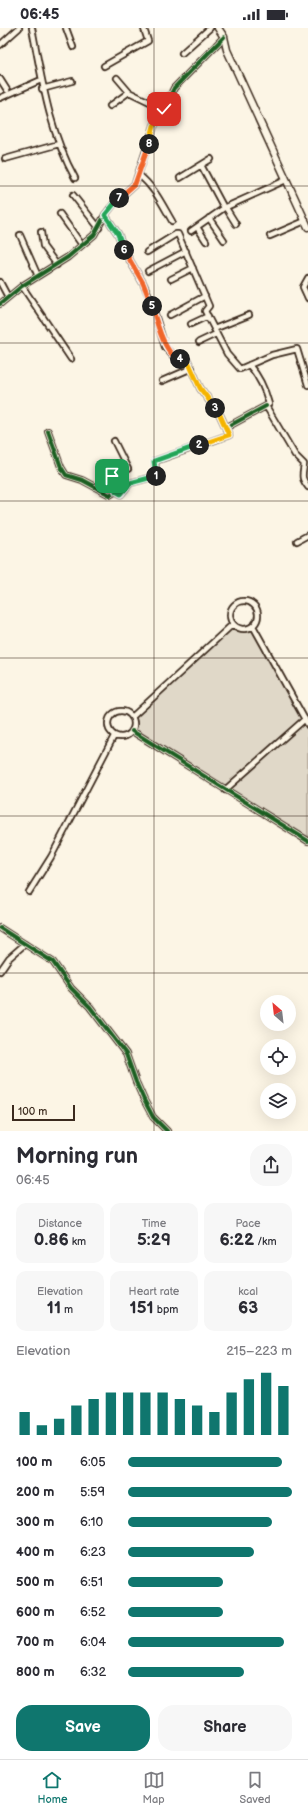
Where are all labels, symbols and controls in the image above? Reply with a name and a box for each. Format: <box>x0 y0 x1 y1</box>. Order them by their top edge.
text: 06:45 <box>20 5 60 24</box>
pin <box>147 92 181 126</box>
icon: check <box>153 98 175 120</box>
pin: 8 <box>139 134 159 154</box>
text: 8 <box>146 137 152 150</box>
pin: 7 <box>109 188 129 208</box>
text: 7 <box>116 191 122 204</box>
pin: 6 <box>114 240 134 260</box>
text: 6 <box>121 243 127 256</box>
pin: 5 <box>142 296 162 316</box>
text: 5 <box>149 299 155 312</box>
pin: 4 <box>170 349 190 369</box>
text: 4 <box>177 352 183 365</box>
pin: 3 <box>205 398 225 418</box>
text: 3 <box>212 401 218 414</box>
pin: 2 <box>189 435 209 455</box>
text: 2 <box>196 438 202 451</box>
pin <box>95 459 129 493</box>
icon: arrive <box>101 465 123 487</box>
pin: 1 <box>146 466 166 486</box>
text: 1 <box>154 469 158 482</box>
north arrow <box>260 995 296 1031</box>
map controls <box>260 995 296 1119</box>
button: locate <box>260 1039 296 1075</box>
button: layers <box>260 1083 296 1119</box>
scale bar <box>12 1103 75 1122</box>
text: 100 m <box>18 1105 47 1118</box>
text: Morning run <box>16 1143 138 1170</box>
button: share <box>250 1144 292 1186</box>
text: 06:45 <box>16 1172 50 1188</box>
text: Distance <box>38 1217 82 1230</box>
text: Time <box>142 1217 166 1230</box>
text: Pace <box>235 1217 261 1230</box>
text: 0.86 <box>34 1230 69 1250</box>
text: 5:29 <box>137 1230 171 1250</box>
text: 6:22 <box>219 1230 254 1250</box>
text: km <box>69 1235 86 1248</box>
text: /km <box>254 1235 277 1248</box>
text: Elevation <box>37 1285 83 1298</box>
text: Heart rate <box>129 1285 179 1298</box>
text: kcal <box>238 1285 258 1298</box>
text: 11 <box>47 1298 61 1318</box>
text: 151 <box>130 1298 154 1318</box>
text: 63 <box>238 1298 258 1318</box>
text: m <box>61 1303 73 1316</box>
text: bpm <box>154 1303 178 1316</box>
text: Elevation <box>16 1343 70 1359</box>
text: 215–223 m <box>226 1343 292 1359</box>
text: 100 m <box>16 1454 52 1470</box>
text: 6:05 <box>80 1454 106 1470</box>
text: 200 m <box>16 1484 54 1500</box>
text: 5:59 <box>80 1484 105 1500</box>
text: 300 m <box>16 1514 54 1530</box>
text: 6:10 <box>80 1514 103 1530</box>
text: 400 m <box>16 1544 54 1560</box>
text: 6:23 <box>80 1544 106 1560</box>
text: 500 m <box>16 1574 54 1590</box>
text: 6:51 <box>80 1574 103 1590</box>
text: 600 m <box>16 1604 55 1620</box>
text: 6:52 <box>80 1604 106 1620</box>
text: 700 m <box>16 1634 54 1650</box>
text: 6:04 <box>80 1634 106 1650</box>
text: 800 m <box>16 1664 55 1680</box>
text: 6:32 <box>80 1664 106 1680</box>
button: Save <box>16 1705 150 1751</box>
button: Share <box>158 1705 292 1751</box>
tab: Home <box>38 1769 67 1806</box>
tab: Map <box>142 1769 165 1806</box>
tab: Saved <box>240 1769 270 1806</box>

